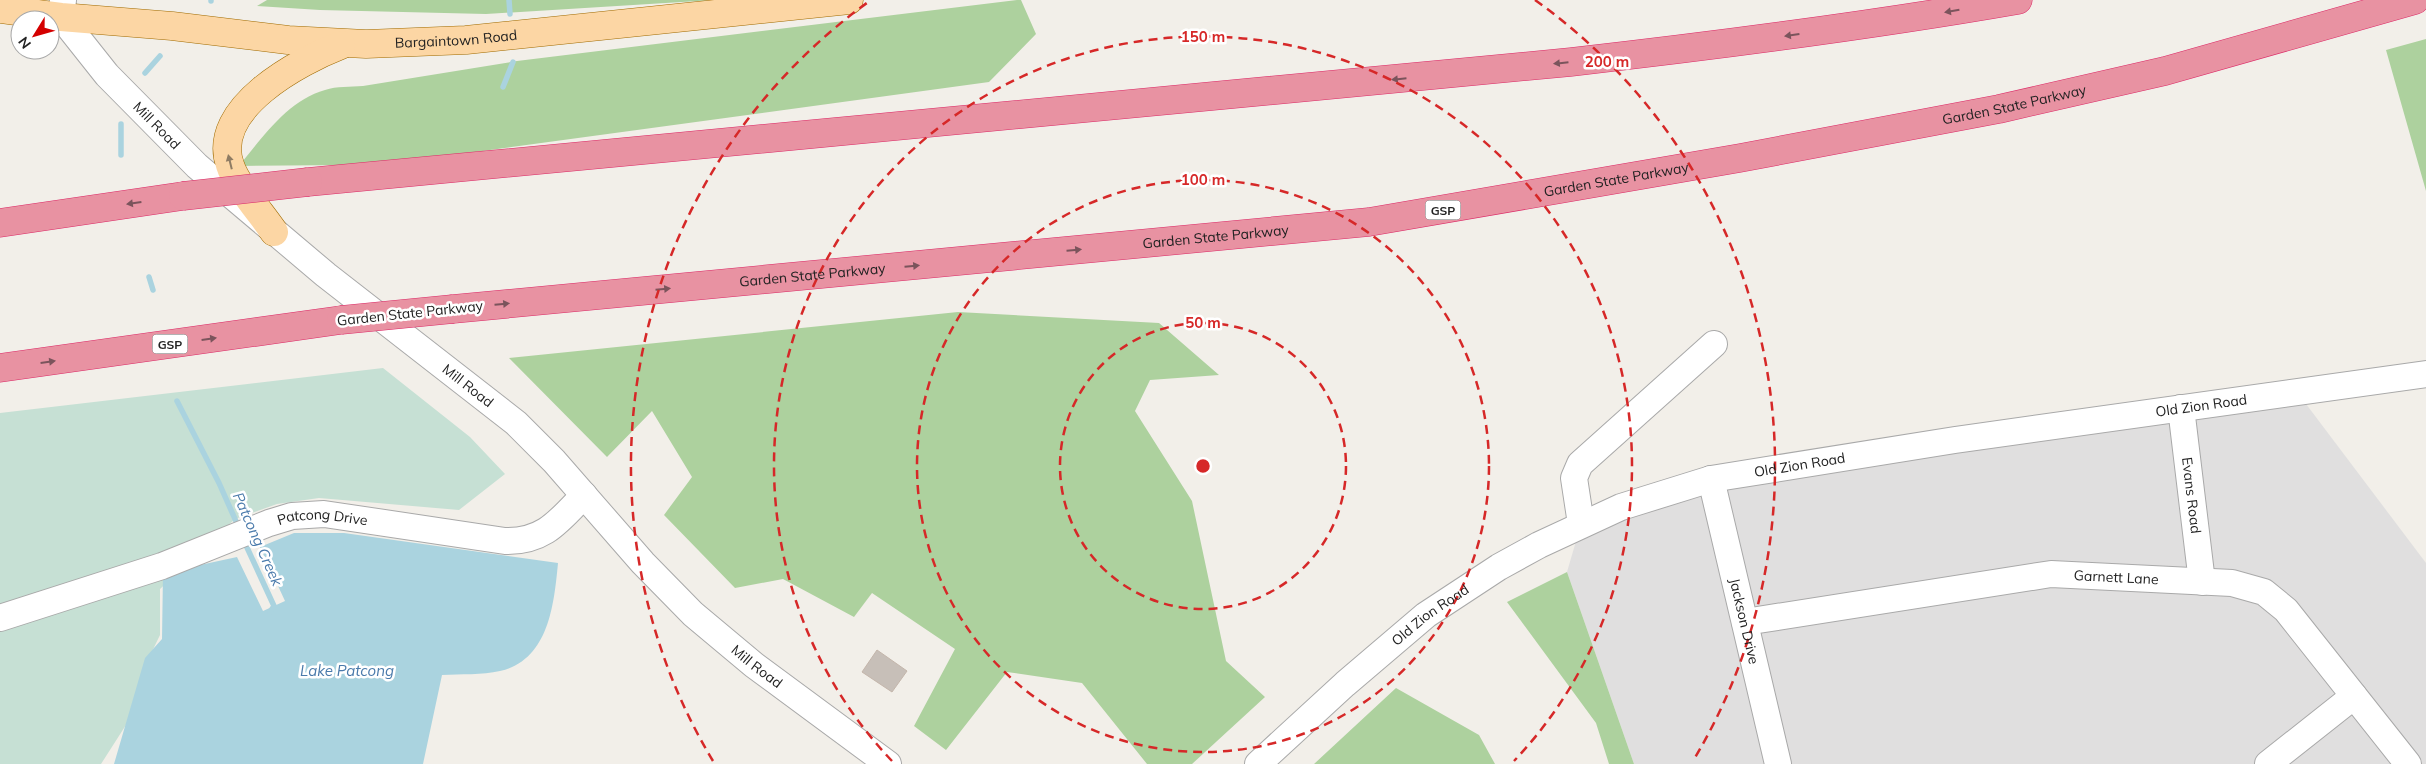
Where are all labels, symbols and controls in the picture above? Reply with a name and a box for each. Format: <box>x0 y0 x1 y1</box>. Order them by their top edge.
one-way arrow <box>1944 8 1960 16</box>
north arrow <box>10 10 60 60</box>
street label: Bargaintown Road <box>395 26 518 52</box>
text: 150 m <box>1181 27 1225 46</box>
one-way arrow <box>1783 31 1799 39</box>
text: N <box>14 33 35 52</box>
text: 200 m <box>1585 52 1629 71</box>
one-way arrow <box>1552 59 1568 67</box>
one-way arrow <box>1391 75 1407 83</box>
street label: Garden State Parkway <box>1941 80 2088 129</box>
street label: Mill Road <box>129 98 184 153</box>
one-way arrow <box>226 154 234 170</box>
street label: Garden State Parkway <box>1542 158 1691 201</box>
text: 100 m <box>1181 170 1225 189</box>
one-way arrow <box>126 200 142 208</box>
road number: GSP <box>1426 200 1460 220</box>
street label: Garden State Parkway <box>1142 221 1290 252</box>
one-way arrow <box>1066 246 1082 254</box>
street label: Garden State Parkway <box>738 259 887 291</box>
one-way arrow <box>905 261 921 269</box>
one-way arrow <box>656 285 672 293</box>
street label: Garden State Parkway <box>336 296 484 330</box>
one-way arrow <box>494 300 510 308</box>
text: 50 m <box>1185 313 1221 332</box>
road number: GSP <box>152 334 188 354</box>
one-way arrow <box>202 334 218 342</box>
one-way arrow <box>41 357 57 365</box>
street label: Mill Road <box>439 360 497 411</box>
street label: Old Zion Road <box>2154 390 2248 421</box>
street label: Old Zion Road <box>1753 449 1847 481</box>
street label: Evans Road <box>2178 456 2205 535</box>
centre of rings <box>1194 457 1212 475</box>
water label: Patcong Creek <box>229 489 288 590</box>
street label: Patcong Drive <box>275 505 369 529</box>
street label: Garnett Lane <box>2073 566 2159 588</box>
street label: Jackson Drive <box>1726 576 1763 666</box>
street label: Old Zion Road <box>1388 580 1472 650</box>
street label: Mill Road <box>728 641 786 692</box>
water label: Lake Patcong <box>300 661 394 680</box>

